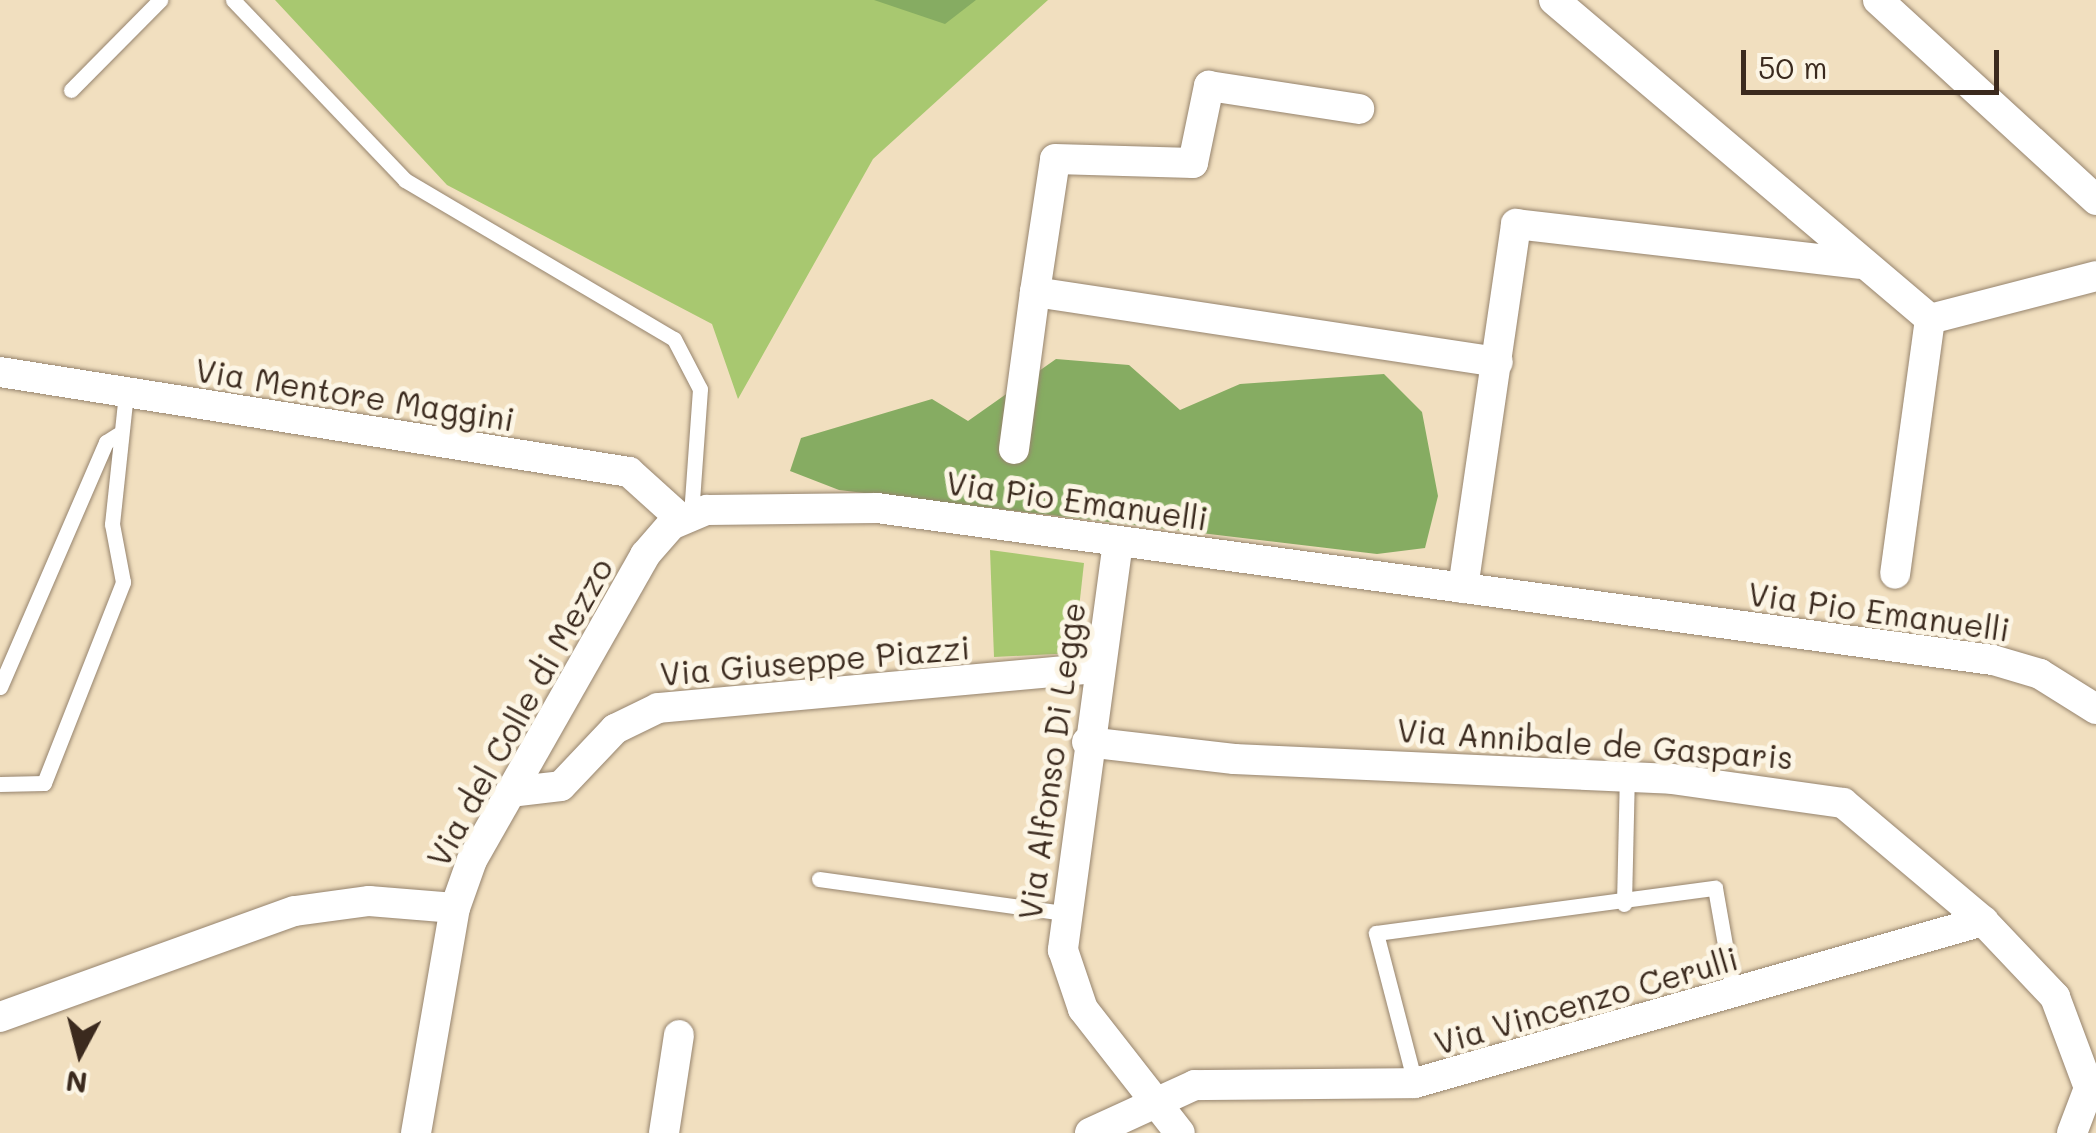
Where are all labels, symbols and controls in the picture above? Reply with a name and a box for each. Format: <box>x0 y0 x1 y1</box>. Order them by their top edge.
scale bar <box>1746 30 2004 92</box>
text: 50 m <box>1758 47 1828 87</box>
street label: Via Mentore Maggini <box>193 350 517 438</box>
street label: Via Pio Emanuelli <box>944 463 1210 537</box>
street label: Via del Colle di Mezzo <box>418 551 620 873</box>
street label: Via Pio Emanuelli <box>1746 574 2012 648</box>
street label: Via Alfonso Di Legge <box>1010 600 1092 922</box>
street label: Via Giuseppe Piazzi <box>658 627 972 693</box>
street label: Via Annibale de Gasparis <box>1396 710 1794 776</box>
street label: Via Vincenzo Cerulli <box>1430 938 1742 1062</box>
north arrow <box>30 1003 130 1103</box>
text: N <box>64 1064 89 1102</box>

